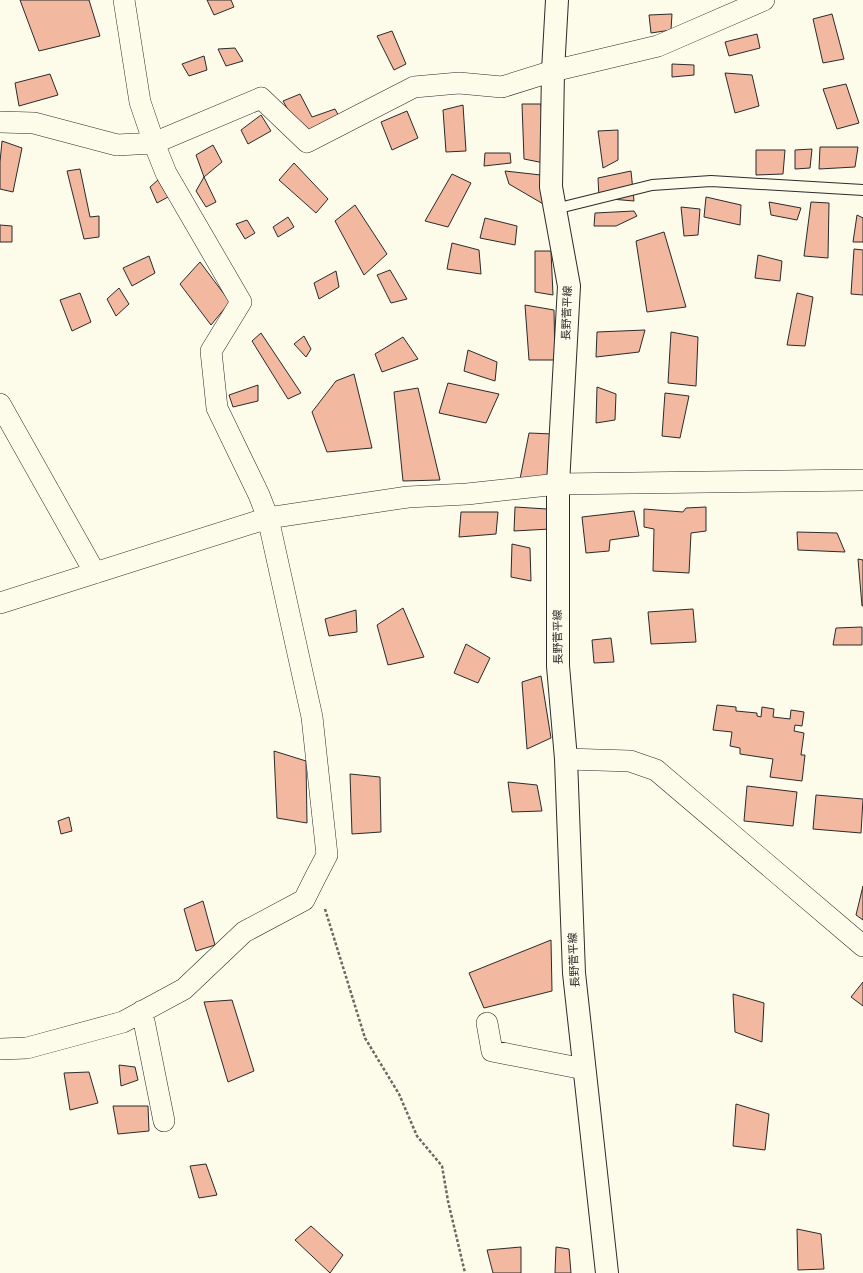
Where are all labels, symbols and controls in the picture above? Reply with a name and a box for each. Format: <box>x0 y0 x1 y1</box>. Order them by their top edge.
street label: 長野菅平線 <box>560 285 574 341</box>
street label: 長野菅平線 <box>551 609 565 665</box>
street label: 長野菅平線 <box>566 932 582 988</box>

